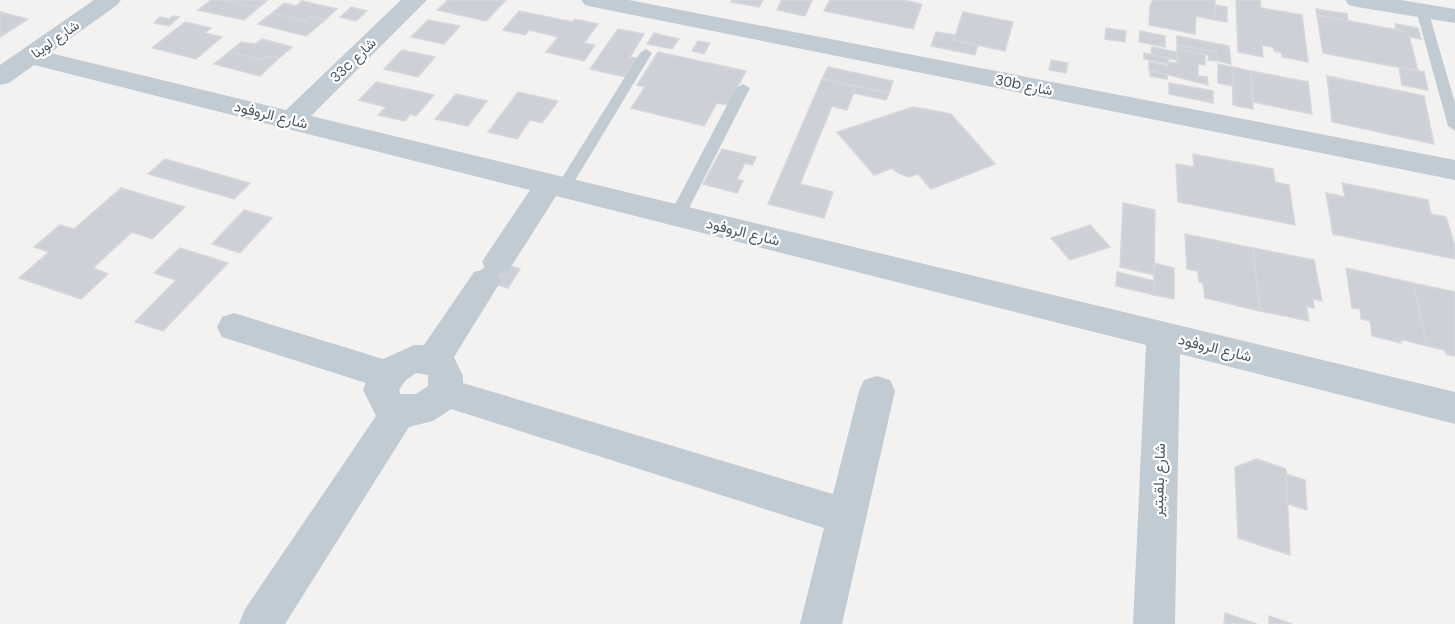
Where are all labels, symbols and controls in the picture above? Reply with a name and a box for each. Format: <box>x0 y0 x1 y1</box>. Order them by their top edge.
street label: شارع لوينا <box>27 15 84 64</box>
street label: 33c شارع <box>326 33 381 88</box>
street label: 30b شارع <box>993 70 1055 101</box>
street label: شارع الروفود <box>232 95 310 135</box>
street label: شارع الروفود <box>704 212 782 252</box>
street label: شارع الروفود <box>1176 328 1254 368</box>
street label: شارع بلقيتير <box>1147 443 1171 518</box>

